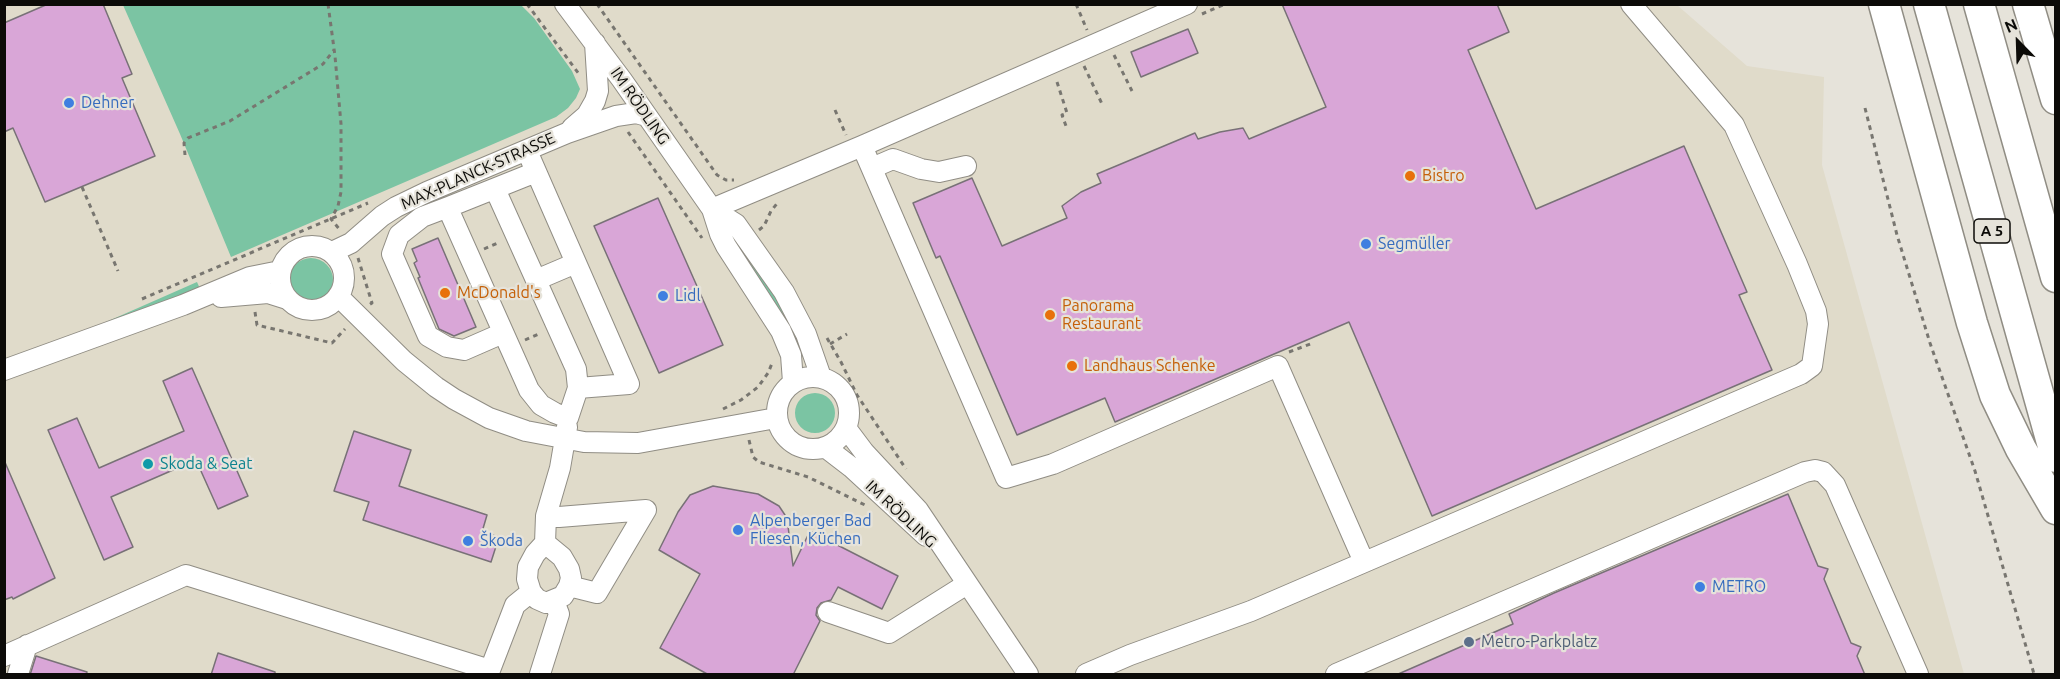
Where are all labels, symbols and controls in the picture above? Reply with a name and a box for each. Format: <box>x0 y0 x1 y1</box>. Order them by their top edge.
north arrow <box>1988 12 2048 72</box>
text: N <box>2002 15 2020 36</box>
street label: IM RÖDLING <box>606 64 674 148</box>
place label: Dehner <box>81 93 134 113</box>
marker: Dehner <box>62 96 76 110</box>
street label: MAX-PLANCK-STRASSE <box>398 128 558 214</box>
place label: Bistro <box>1422 166 1465 186</box>
marker: Bistro <box>1403 169 1417 183</box>
road number: A 5 <box>1974 219 2010 243</box>
place label: Segmüller <box>1378 234 1451 254</box>
marker: Segmüller <box>1359 237 1373 251</box>
place label: McDonald's <box>457 283 541 303</box>
marker: McDonald's <box>438 286 452 300</box>
place label: Lidl <box>675 286 701 306</box>
marker: Lidl <box>656 289 670 303</box>
place label: Panorama Restaurant <box>1062 296 1141 334</box>
marker: Panorama Restaurant <box>1043 308 1057 322</box>
place label: Landhaus Schenke <box>1084 356 1216 376</box>
marker: Landhaus Schenke <box>1065 359 1079 373</box>
place label: Skoda & Seat <box>160 454 253 474</box>
marker: Skoda & Seat <box>141 457 155 471</box>
street label: IM RÖDLING <box>862 476 940 552</box>
place label: Alpenberger Bad Fliesen, Küchen <box>750 511 872 549</box>
marker: Alpenberger Bad Fliesen, Küchen <box>731 523 745 537</box>
place label: Škoda <box>480 531 523 551</box>
marker: Škoda <box>461 534 475 548</box>
place label: METRO <box>1712 577 1766 597</box>
marker: METRO <box>1693 580 1707 594</box>
place label: Metro-Parkplatz <box>1481 632 1597 652</box>
marker: Metro-Parkplatz <box>1462 635 1476 649</box>

